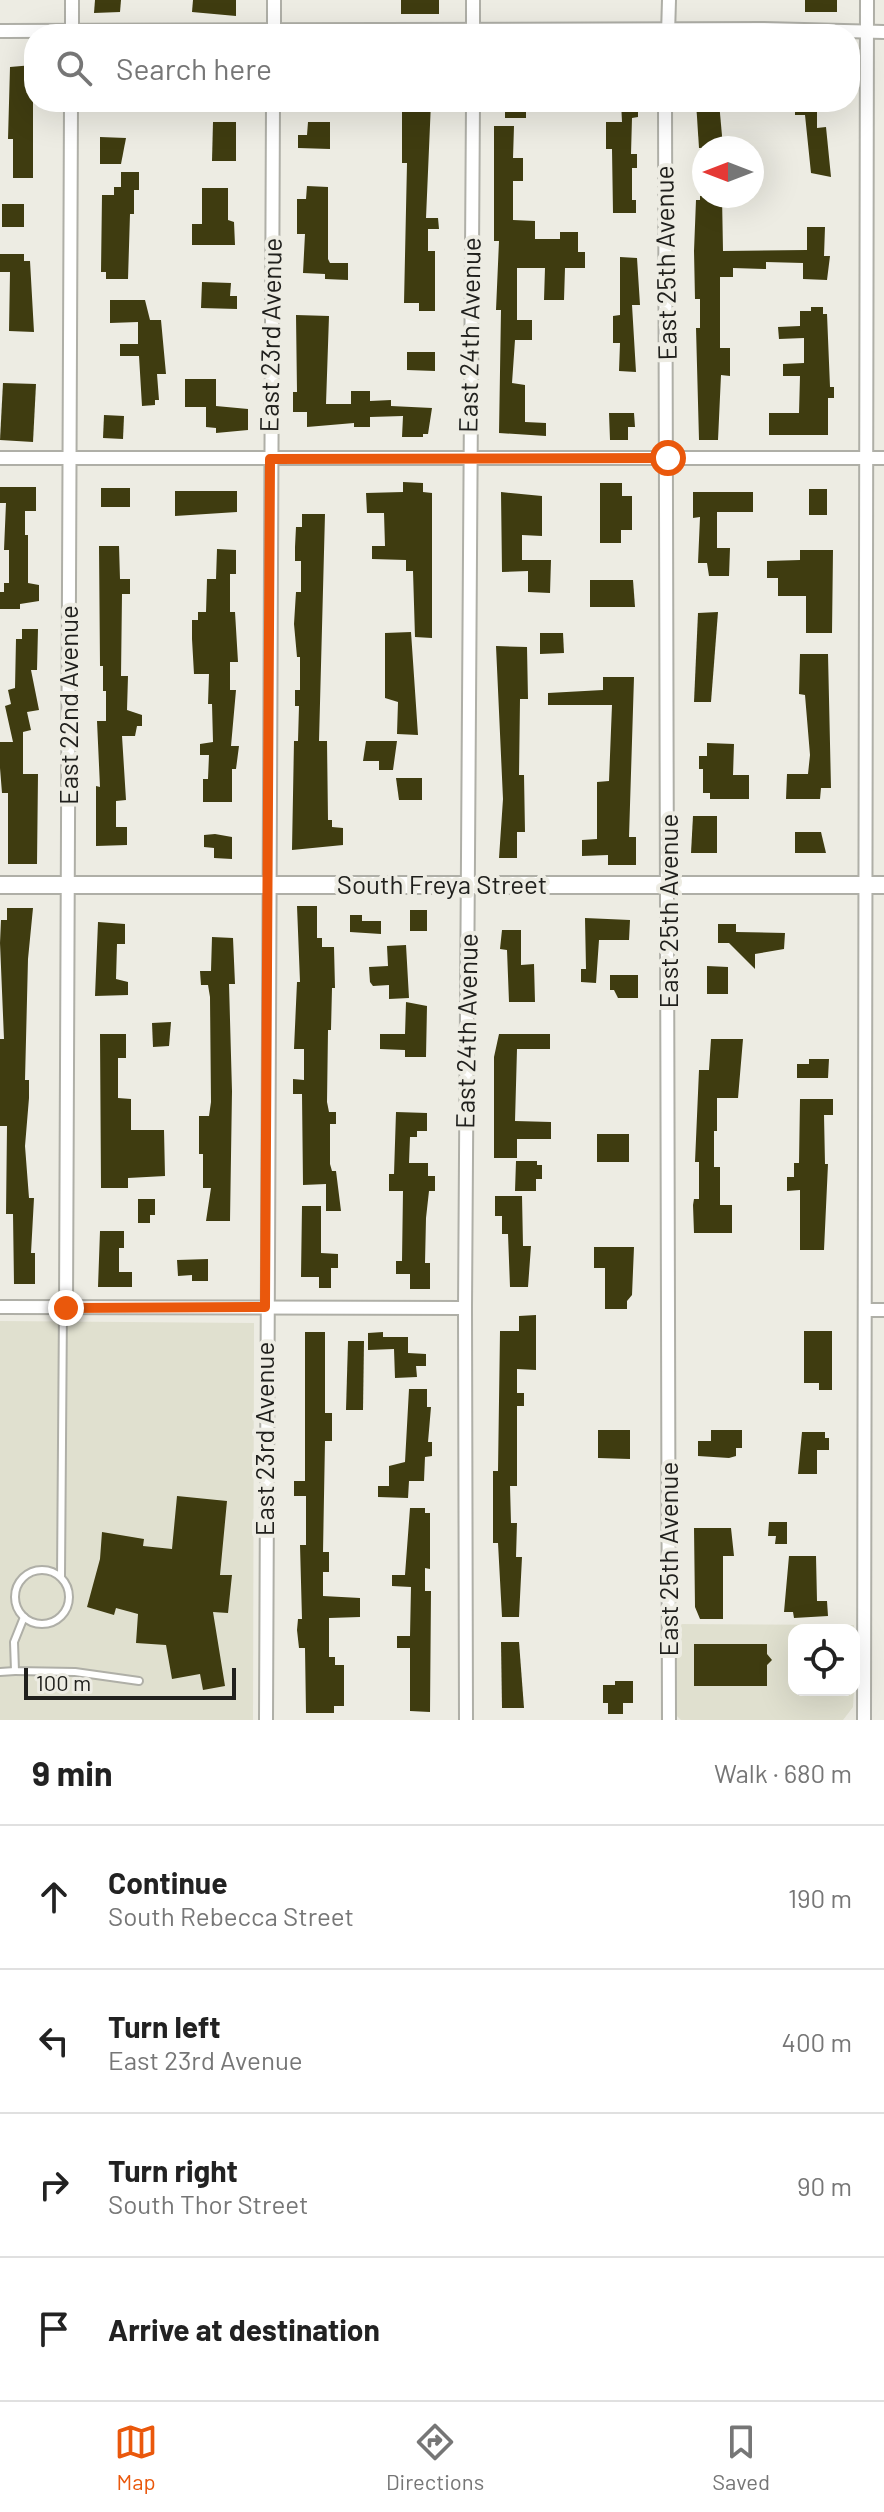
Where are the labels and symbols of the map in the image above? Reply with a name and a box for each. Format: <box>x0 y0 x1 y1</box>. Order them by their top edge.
north arrow <box>692 136 764 208</box>
street label: East 25th Avenue <box>647 165 682 361</box>
street label: East 23rd Avenue <box>252 237 287 433</box>
street label: East 24th Avenue <box>451 237 486 433</box>
route start <box>650 440 686 476</box>
street label: East 22nd Avenue <box>52 605 83 805</box>
street label: East 25th Avenue <box>652 814 683 1008</box>
street label: South Freya Street <box>337 868 547 899</box>
street label: East 24th Avenue <box>448 933 483 1129</box>
route end <box>48 1290 84 1326</box>
street label: East 23rd Avenue <box>248 1342 279 1536</box>
street label: East 25th Avenue <box>652 1462 683 1656</box>
scale bar <box>24 1664 236 1700</box>

